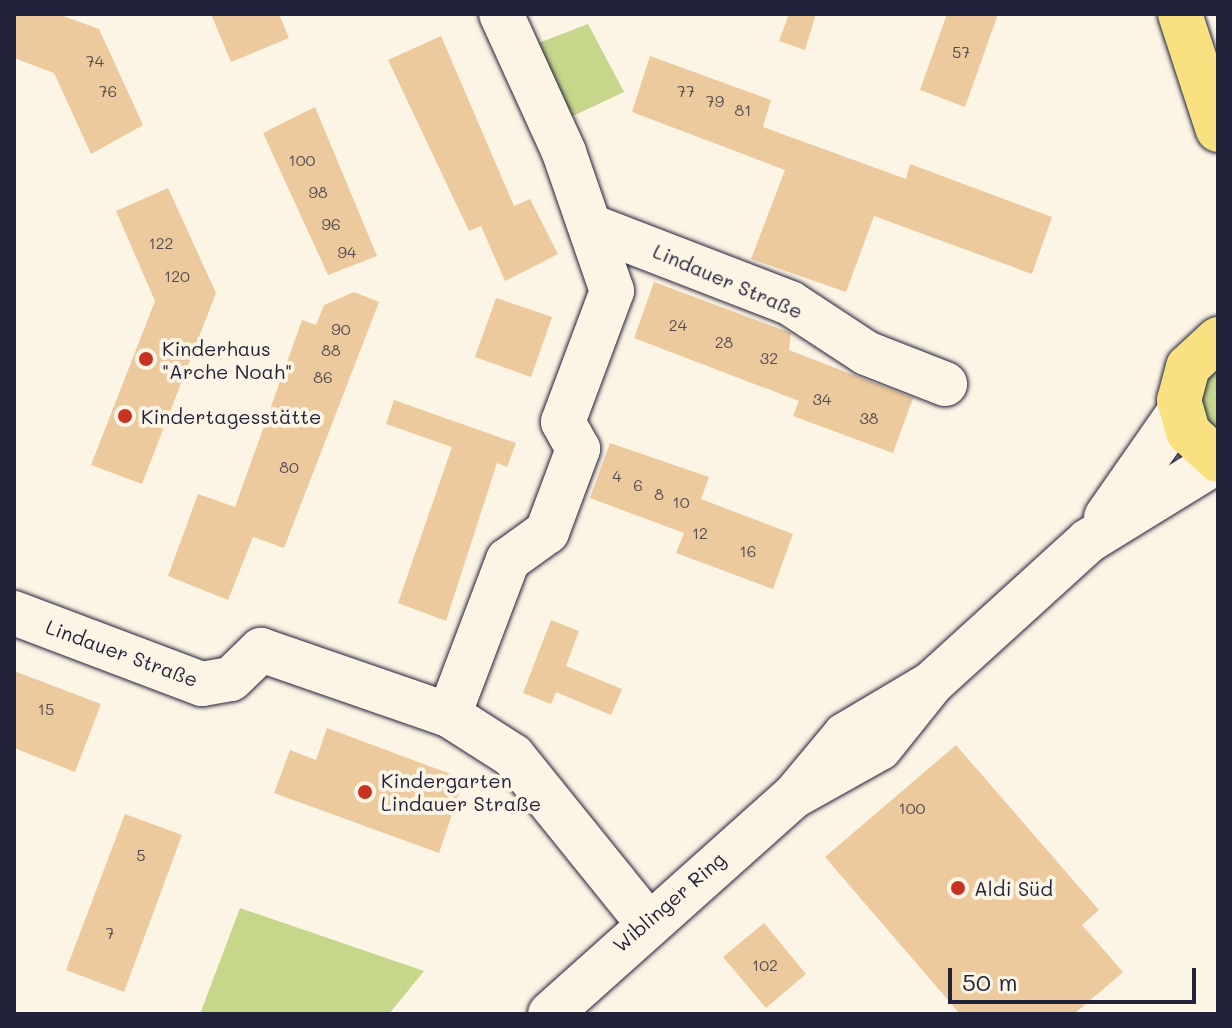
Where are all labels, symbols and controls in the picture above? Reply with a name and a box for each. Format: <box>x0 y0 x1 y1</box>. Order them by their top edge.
house number: 57 <box>952 42 970 62</box>
house number: 74 <box>86 51 104 71</box>
house number: 76 <box>99 81 117 101</box>
house number: 77 <box>677 81 695 101</box>
house number: 79 <box>706 91 724 111</box>
house number: 81 <box>735 100 751 120</box>
house number: 100 <box>289 150 315 170</box>
house number: 98 <box>308 182 328 202</box>
house number: 96 <box>321 214 341 234</box>
house number: 122 <box>149 233 173 253</box>
street label: Lindauer Straße <box>650 239 806 323</box>
house number: 94 <box>338 242 356 262</box>
house number: 120 <box>164 266 190 286</box>
house number: 24 <box>669 315 687 335</box>
house number: 90 <box>331 319 351 339</box>
house number: 28 <box>715 332 733 352</box>
place label: Kinderhaus "Arche Noah" <box>162 336 292 383</box>
house number: 88 <box>321 340 341 360</box>
house number: 32 <box>760 348 778 368</box>
marker: Kinderhaus "Arche Noah" <box>137 350 155 368</box>
house number: 86 <box>313 367 333 387</box>
house number: 34 <box>813 389 831 409</box>
place label: Kindertagesstätte <box>141 404 321 428</box>
marker: Kindertagesstätte <box>116 407 134 425</box>
house number: 38 <box>859 408 879 428</box>
house number: 80 <box>279 457 299 477</box>
house number: 4 <box>612 466 622 486</box>
house number: 6 <box>633 475 643 495</box>
house number: 8 <box>654 484 664 504</box>
house number: 10 <box>672 492 690 512</box>
house number: 12 <box>692 523 708 543</box>
house number: 16 <box>740 541 756 561</box>
street label: Lindauer Straße <box>43 614 201 692</box>
house number: 15 <box>38 699 54 719</box>
place label: Kindergarten Lindauer Straße <box>381 768 541 815</box>
marker: Kindergarten Lindauer Straße <box>356 783 374 801</box>
house number: 100 <box>899 798 925 818</box>
house number: 5 <box>136 845 146 865</box>
street label: Wiblinger Ring <box>608 847 730 957</box>
place label: Aldi Süd <box>974 876 1053 900</box>
marker: Aldi Süd <box>949 879 967 897</box>
house number: 7 <box>106 923 114 943</box>
scale bar <box>952 952 1200 1002</box>
house number: 102 <box>752 955 778 975</box>
text: 50 m <box>962 966 1018 997</box>

